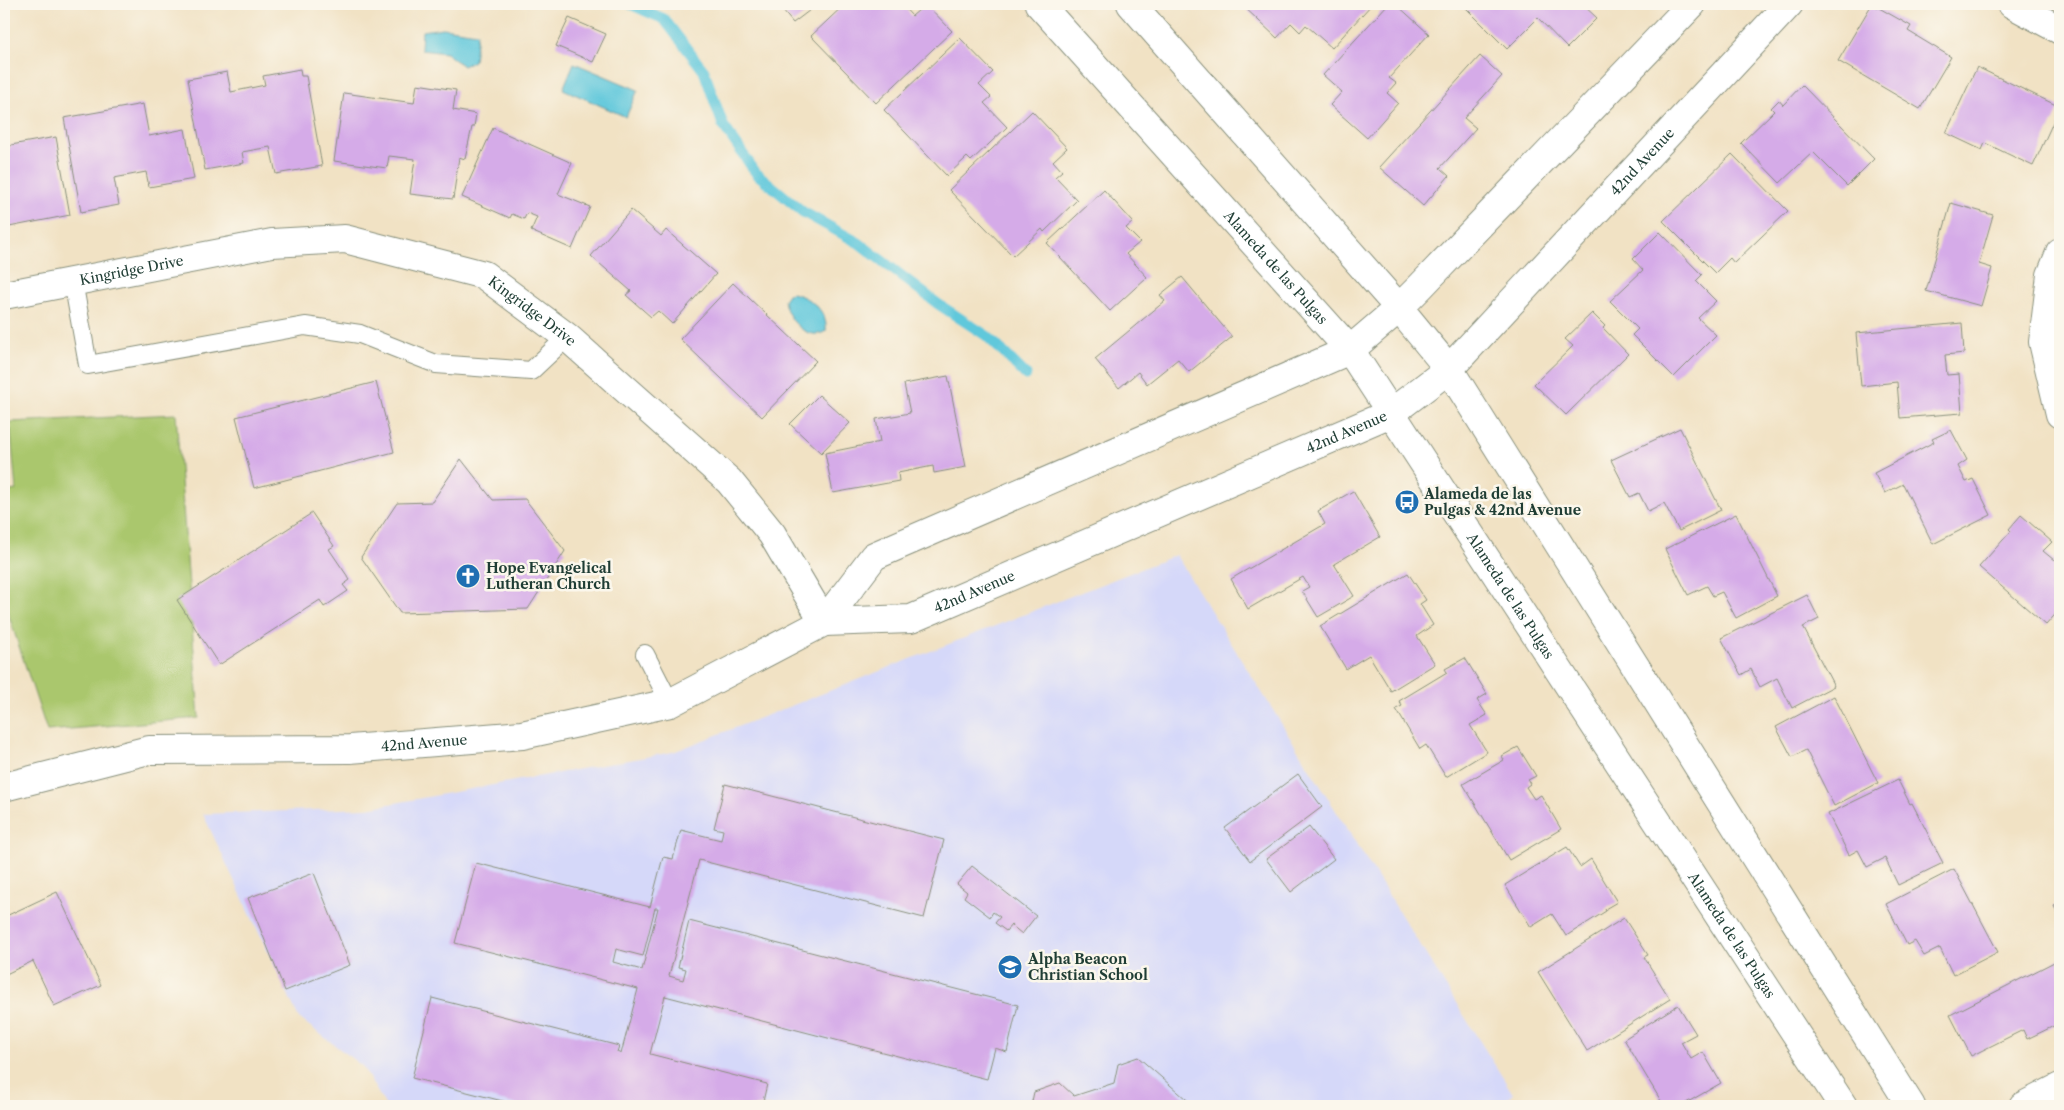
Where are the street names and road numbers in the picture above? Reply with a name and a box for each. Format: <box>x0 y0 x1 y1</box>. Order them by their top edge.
street label: 42nd Avenue <box>1606 124 1678 200</box>
street label: Alameda de las Pulgas <box>1219 206 1331 328</box>
street label: Kingridge Drive <box>78 251 185 289</box>
street label: Kingridge Drive <box>485 272 580 350</box>
street label: 42nd Avenue <box>1303 407 1390 457</box>
street label: Alameda de las Pulgas <box>1462 529 1558 662</box>
street label: 42nd Avenue <box>931 566 1018 617</box>
street label: 42nd Avenue <box>380 730 468 755</box>
street label: Alameda de las Pulgas <box>1684 868 1779 1002</box>

